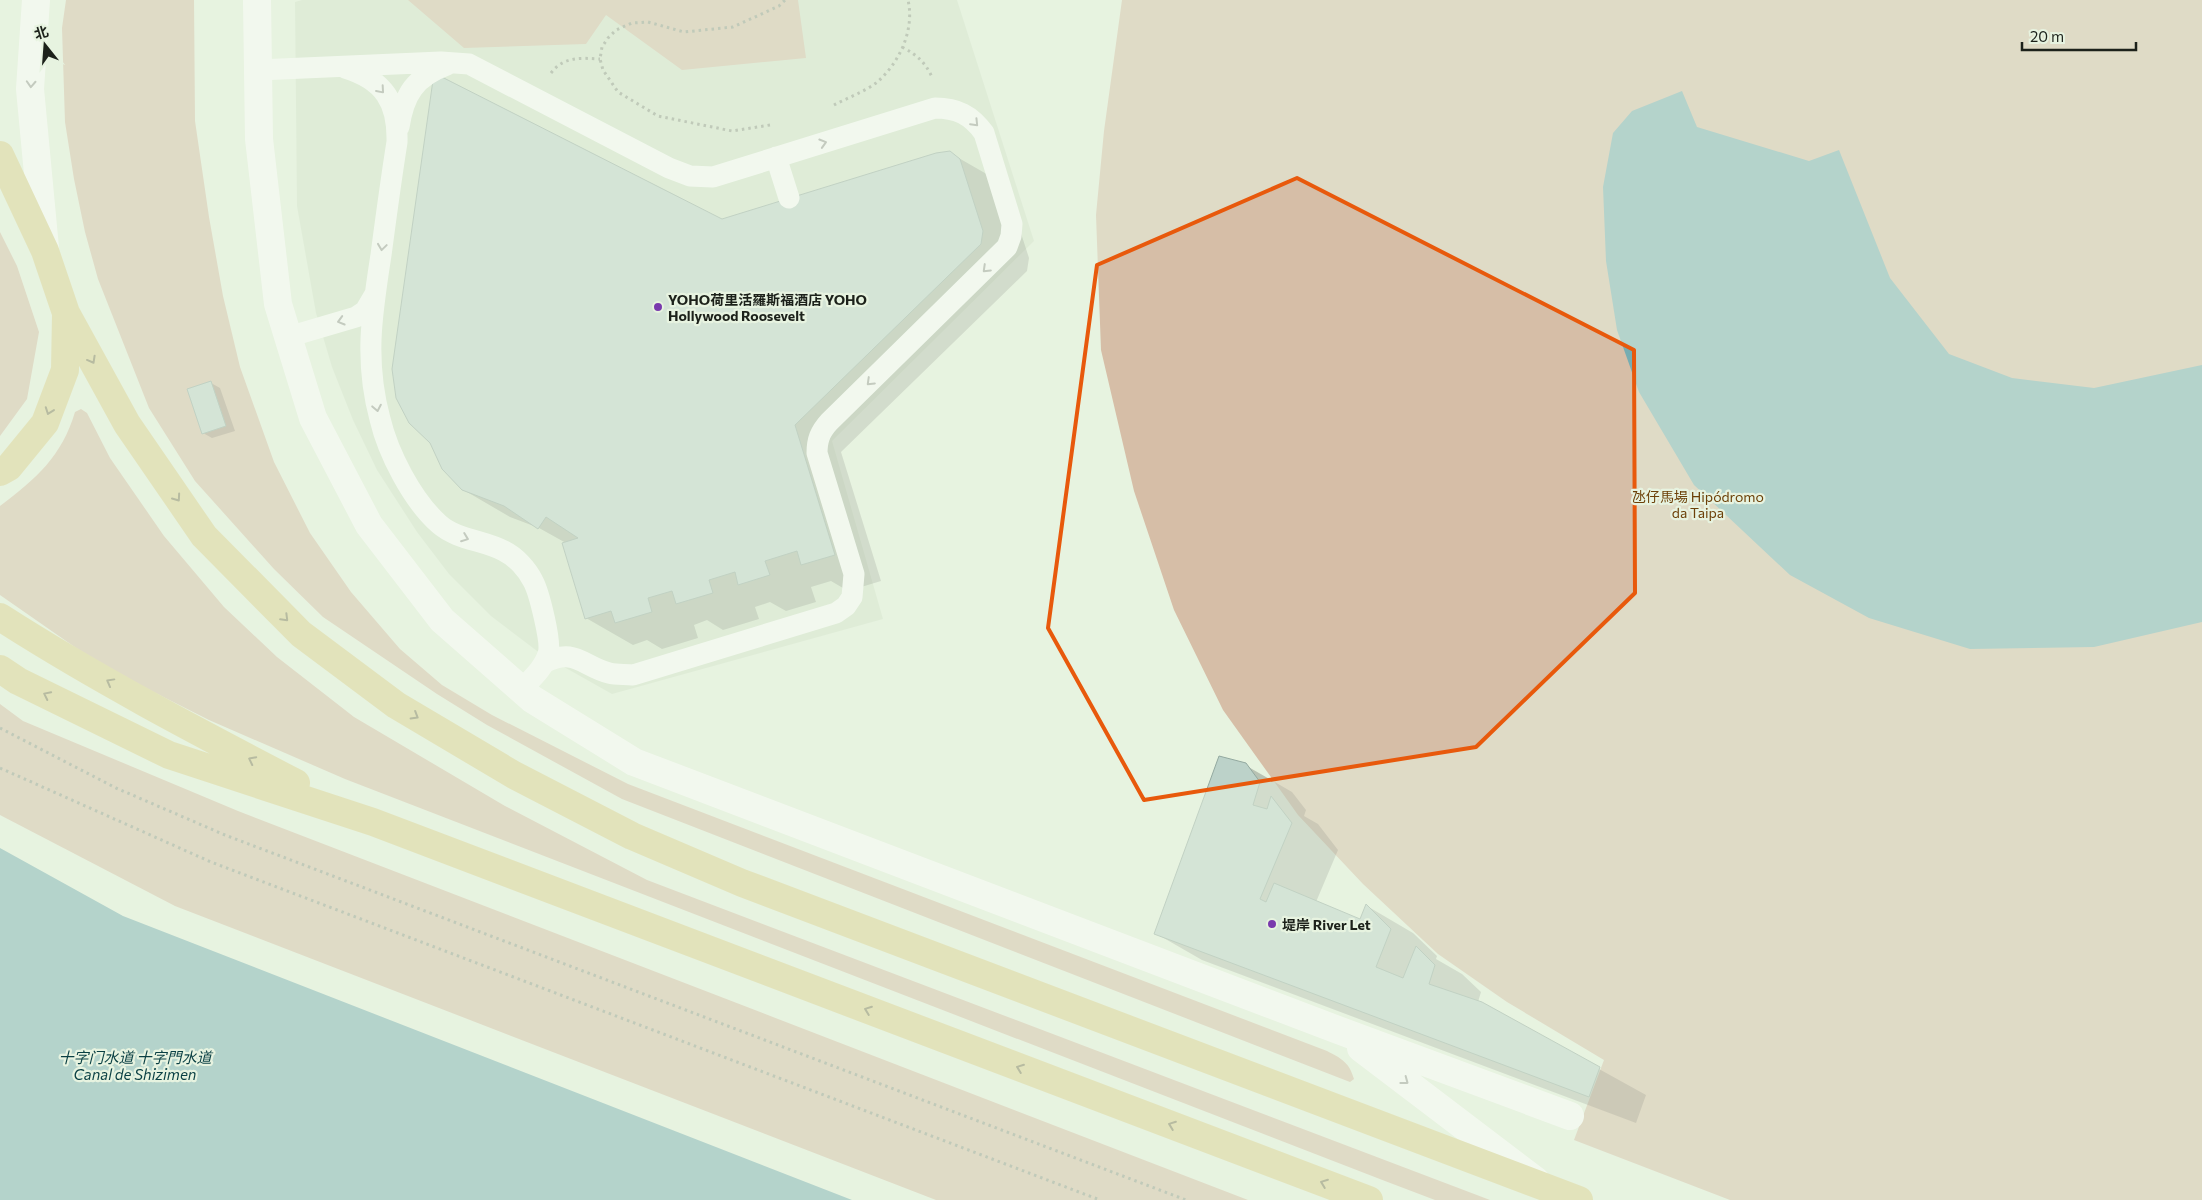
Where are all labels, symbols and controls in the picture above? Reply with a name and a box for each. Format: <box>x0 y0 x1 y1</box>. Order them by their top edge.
north arrow <box>20 20 70 70</box>
scale bar <box>2022 20 2136 52</box>
text: 北 <box>32 22 50 42</box>
text: 20 m <box>2030 27 2064 45</box>
one-way arrow <box>25 80 36 88</box>
one-way arrow <box>376 85 385 94</box>
one-way arrow <box>969 117 978 126</box>
one-way arrow <box>818 139 827 149</box>
one-way arrow <box>377 243 388 251</box>
one-way arrow <box>982 263 991 272</box>
place label: YOHO荷里活羅斯福酒店 YOHO Hollywood Roosevelt <box>668 291 867 324</box>
marker: YOHO荷里活羅斯福酒店 YOHO Hollywood Roosevelt <box>652 301 664 313</box>
one-way arrow <box>338 316 346 326</box>
one-way arrow <box>85 355 95 364</box>
one-way arrow <box>866 376 875 385</box>
one-way arrow <box>372 404 382 413</box>
one-way arrow <box>45 407 55 415</box>
park label: 氹仔馬場 Hipódromo da Taipa <box>1632 488 1764 521</box>
one-way arrow <box>171 492 180 501</box>
one-way arrow <box>460 532 469 542</box>
one-way arrow <box>280 613 289 622</box>
one-way arrow <box>106 678 115 688</box>
one-way arrow <box>43 691 52 701</box>
one-way arrow <box>409 710 418 720</box>
one-way arrow <box>248 756 257 766</box>
place label: 堤岸 River Let <box>1282 916 1371 933</box>
marker: 堤岸 River Let <box>1266 918 1278 930</box>
one-way arrow <box>864 1006 873 1016</box>
water label: 十字门水道 十字門水道 Canal de Shizimen <box>59 1048 213 1083</box>
one-way arrow <box>1016 1063 1025 1074</box>
one-way arrow <box>1399 1075 1409 1084</box>
one-way arrow <box>1168 1121 1177 1131</box>
one-way arrow <box>1320 1179 1329 1189</box>

